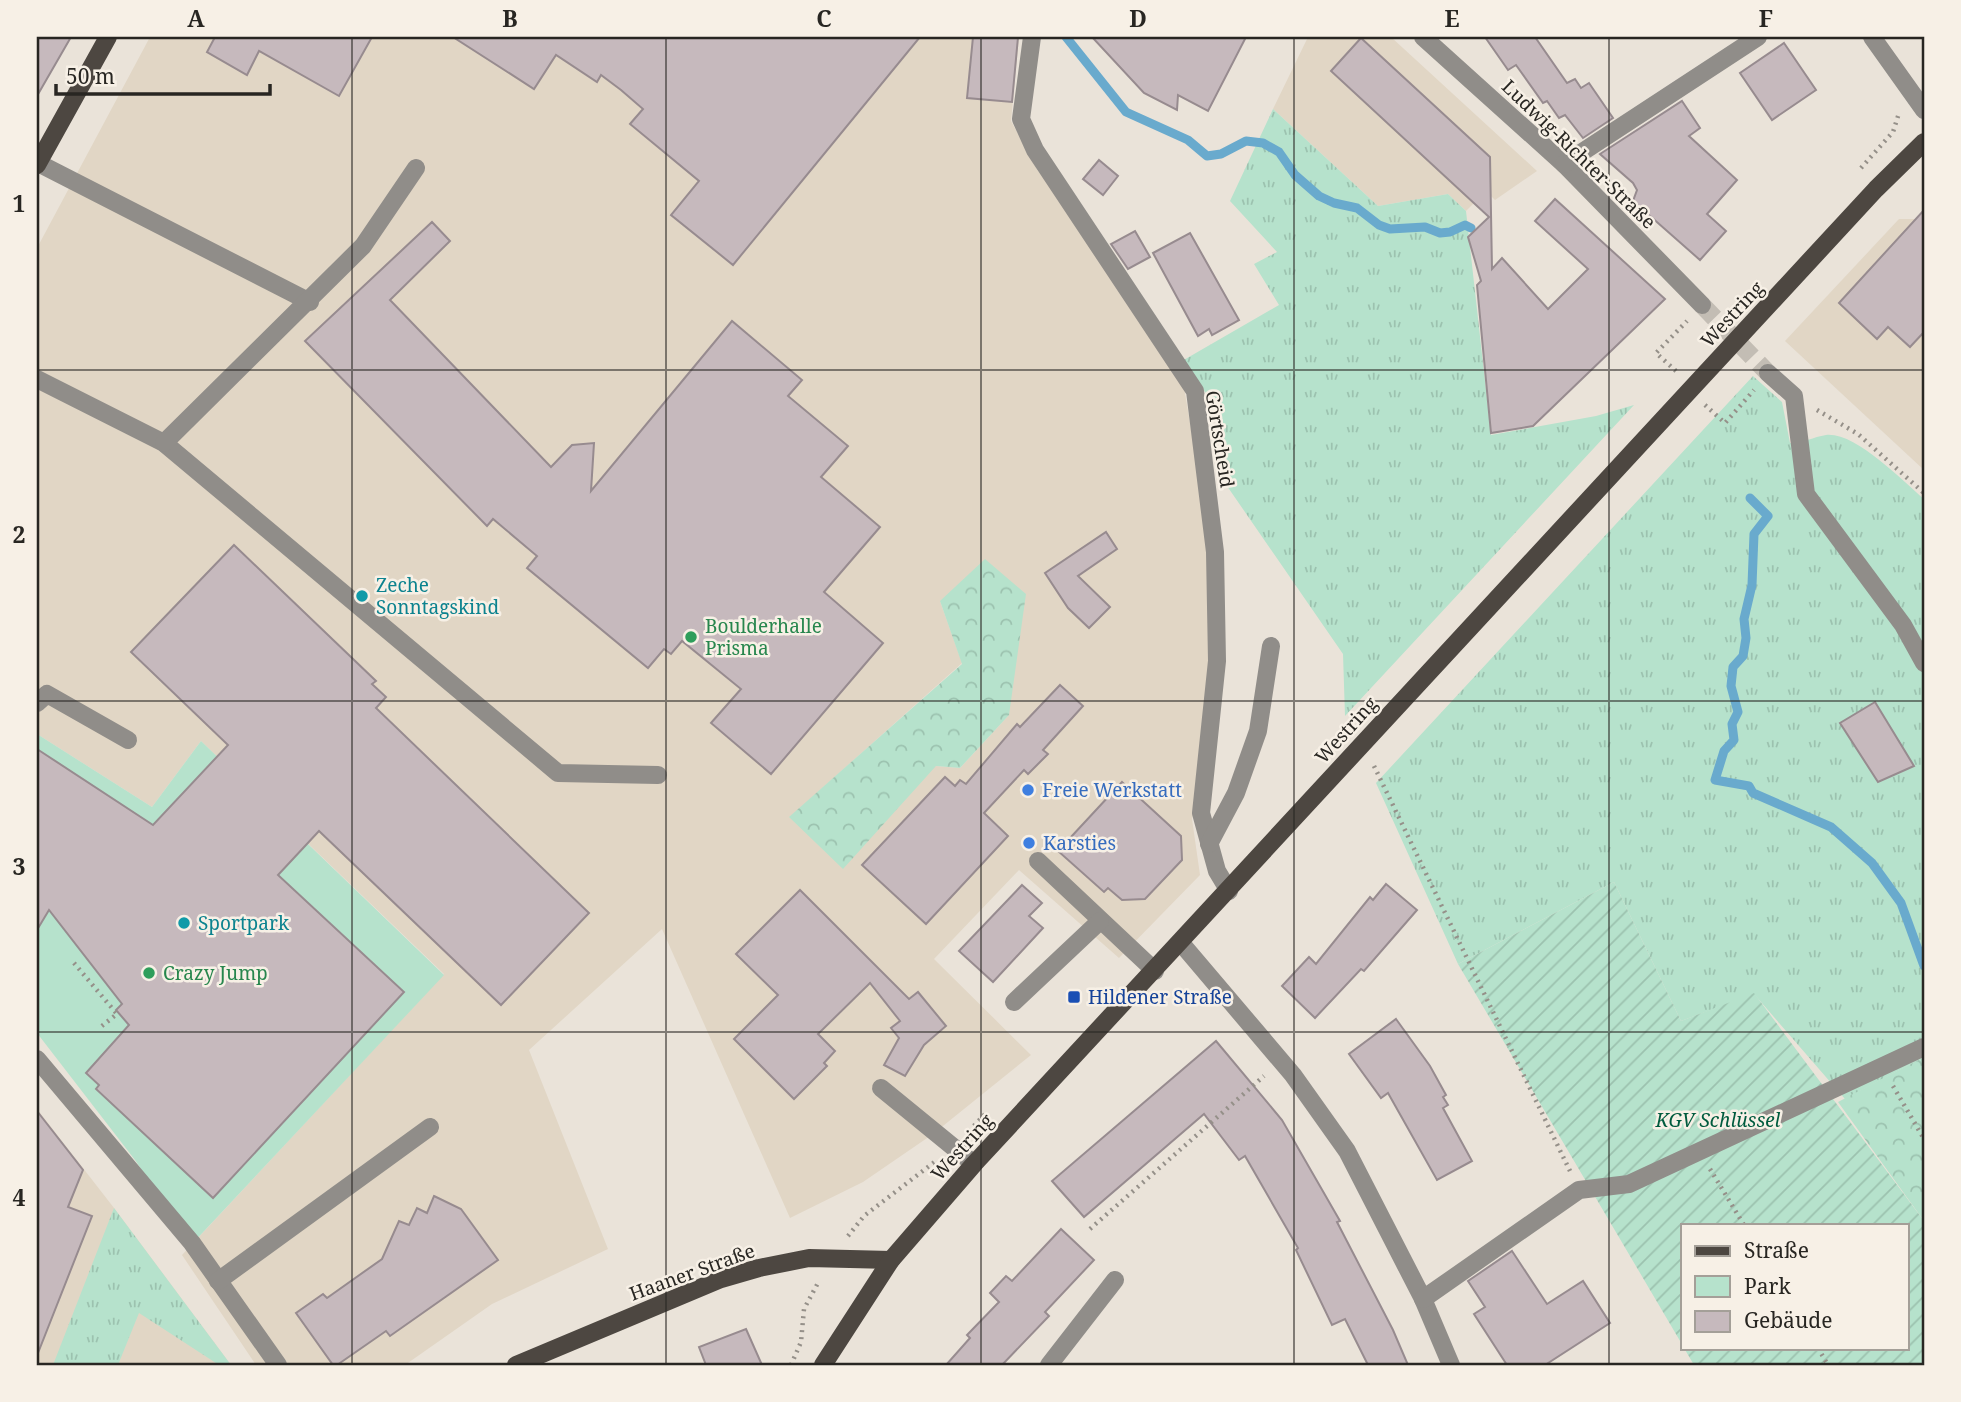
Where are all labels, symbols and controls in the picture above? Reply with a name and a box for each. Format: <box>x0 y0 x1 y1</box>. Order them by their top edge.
text: A <box>187 2 205 34</box>
text: B <box>502 2 518 34</box>
text: C <box>816 2 832 34</box>
text: D <box>1129 2 1147 34</box>
text: E <box>1444 2 1460 34</box>
text: F <box>1759 2 1773 34</box>
scale bar <box>56 52 270 96</box>
text: 50 m <box>66 62 115 90</box>
street label: Ludwig-Richter-Straße <box>1496 74 1662 234</box>
text: 1 <box>13 187 26 219</box>
street label: Westring <box>1695 275 1769 353</box>
street label: Görtscheid <box>1199 389 1241 490</box>
text: 2 <box>13 518 26 550</box>
place label: Zeche Sonntagskind <box>376 572 499 620</box>
marker: Zeche Sonntagskind <box>354 588 370 604</box>
place label: Boulderhalle Prisma <box>705 613 822 661</box>
marker: Boulderhalle Prisma <box>683 629 699 645</box>
street label: Westring <box>1309 691 1383 769</box>
place label: Freie Werkstatt <box>1042 777 1182 803</box>
marker: Freie Werkstatt <box>1020 782 1036 798</box>
place label: Karsties <box>1043 830 1116 856</box>
marker: Karsties <box>1021 835 1037 851</box>
text: 3 <box>13 850 26 882</box>
place label: Sportpark <box>198 910 290 936</box>
marker: Sportpark <box>176 915 192 931</box>
place label: Crazy Jump <box>163 960 268 986</box>
marker: Crazy Jump <box>141 965 157 981</box>
place label: Hildener Straße <box>1088 984 1232 1010</box>
marker: Hildener Straße <box>1066 989 1082 1005</box>
park label: KGV Schlüssel <box>1655 1107 1781 1133</box>
street label: Westring <box>925 1108 999 1186</box>
text: 4 <box>13 1181 26 1213</box>
legend <box>1681 1224 1909 1350</box>
text: Straße <box>1744 1236 1809 1264</box>
street label: Haaner Straße <box>626 1237 758 1307</box>
text: Park <box>1744 1272 1791 1300</box>
text: Gebäude <box>1744 1306 1832 1334</box>

